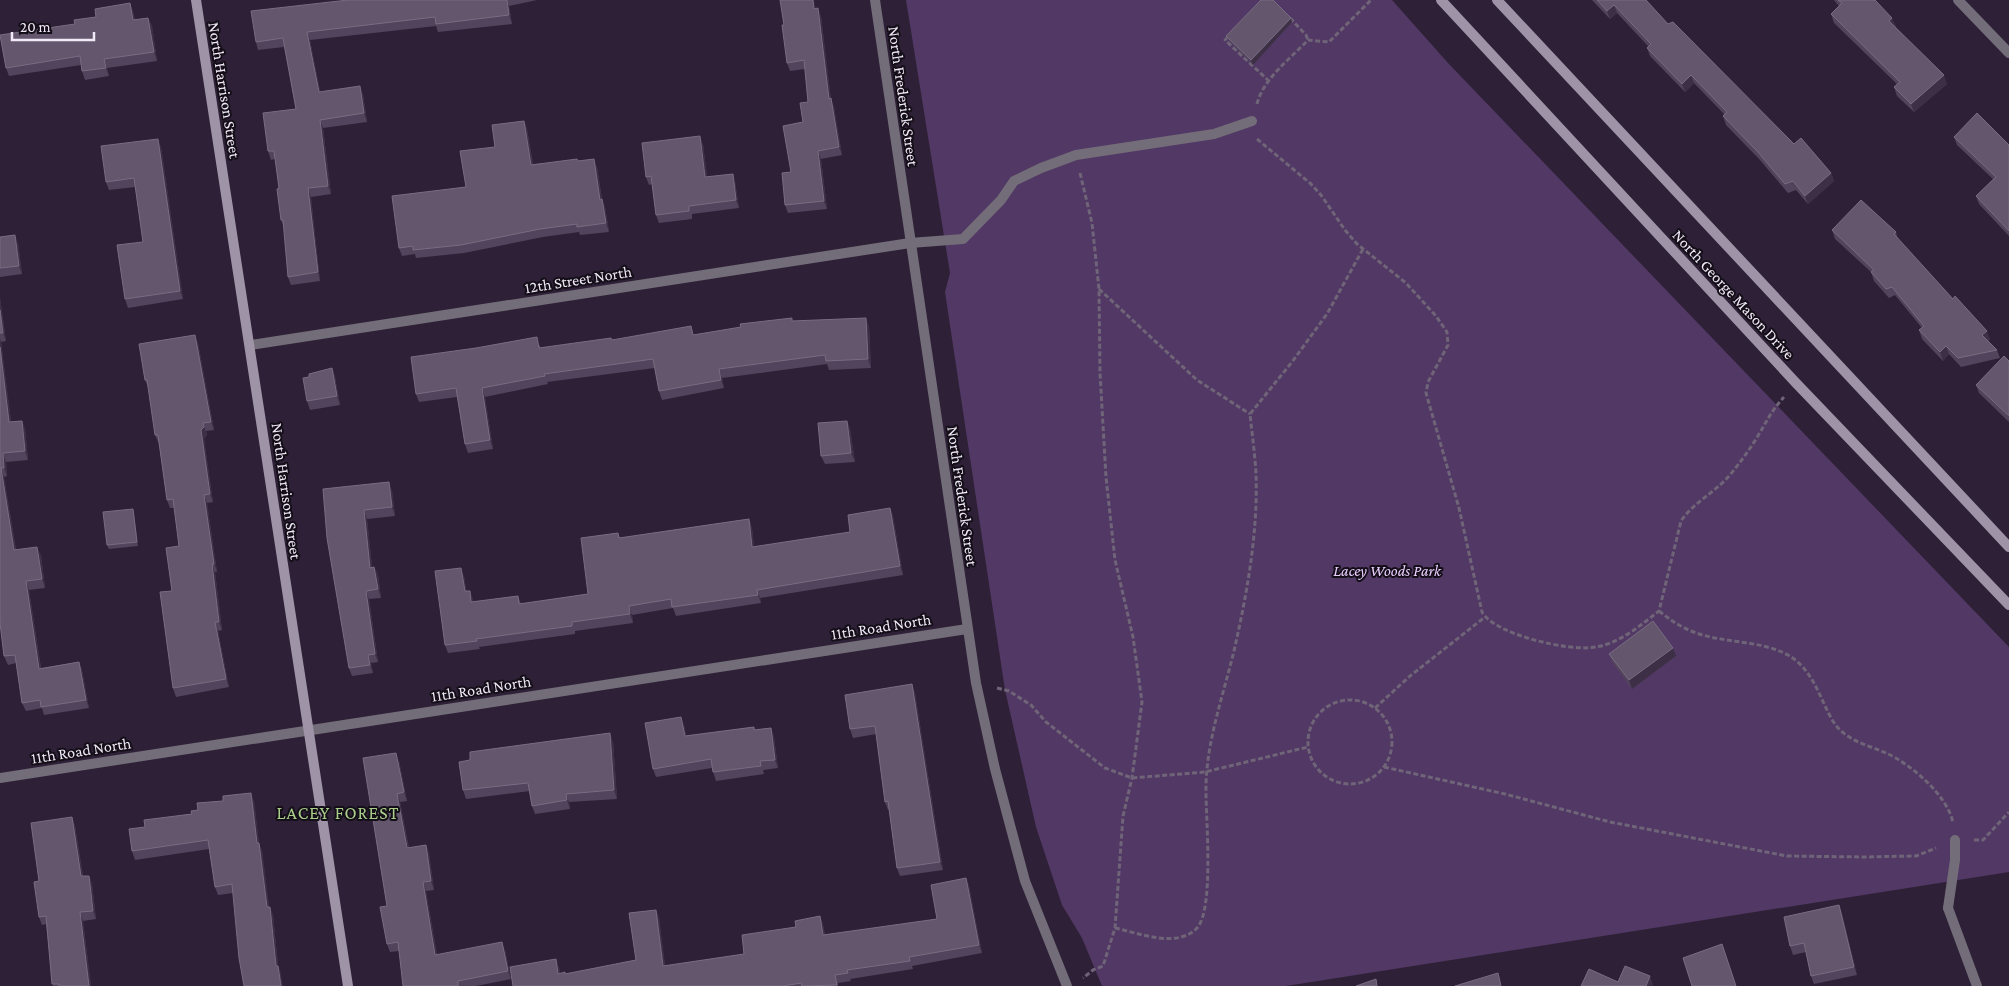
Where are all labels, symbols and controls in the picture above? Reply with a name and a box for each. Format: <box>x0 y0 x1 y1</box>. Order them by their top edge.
scale bar <box>12 10 95 42</box>
text: 20 m <box>20 19 51 35</box>
street label: North Harrison Street <box>205 21 244 160</box>
street label: North Frederick Street <box>885 25 922 168</box>
street label: North George Mason Drive <box>1669 226 1798 363</box>
street label: 12th Street North <box>523 263 633 296</box>
street label: North Harrison Street <box>269 422 305 561</box>
street label: North Frederick Street <box>944 425 981 568</box>
park label: Lacey Woods Park <box>1333 562 1442 580</box>
street label: 11th Road North <box>830 610 933 643</box>
street label: 11th Road North <box>430 672 533 705</box>
street label: 11th Road North <box>30 734 133 767</box>
district label: LACEY FOREST <box>277 803 399 823</box>

